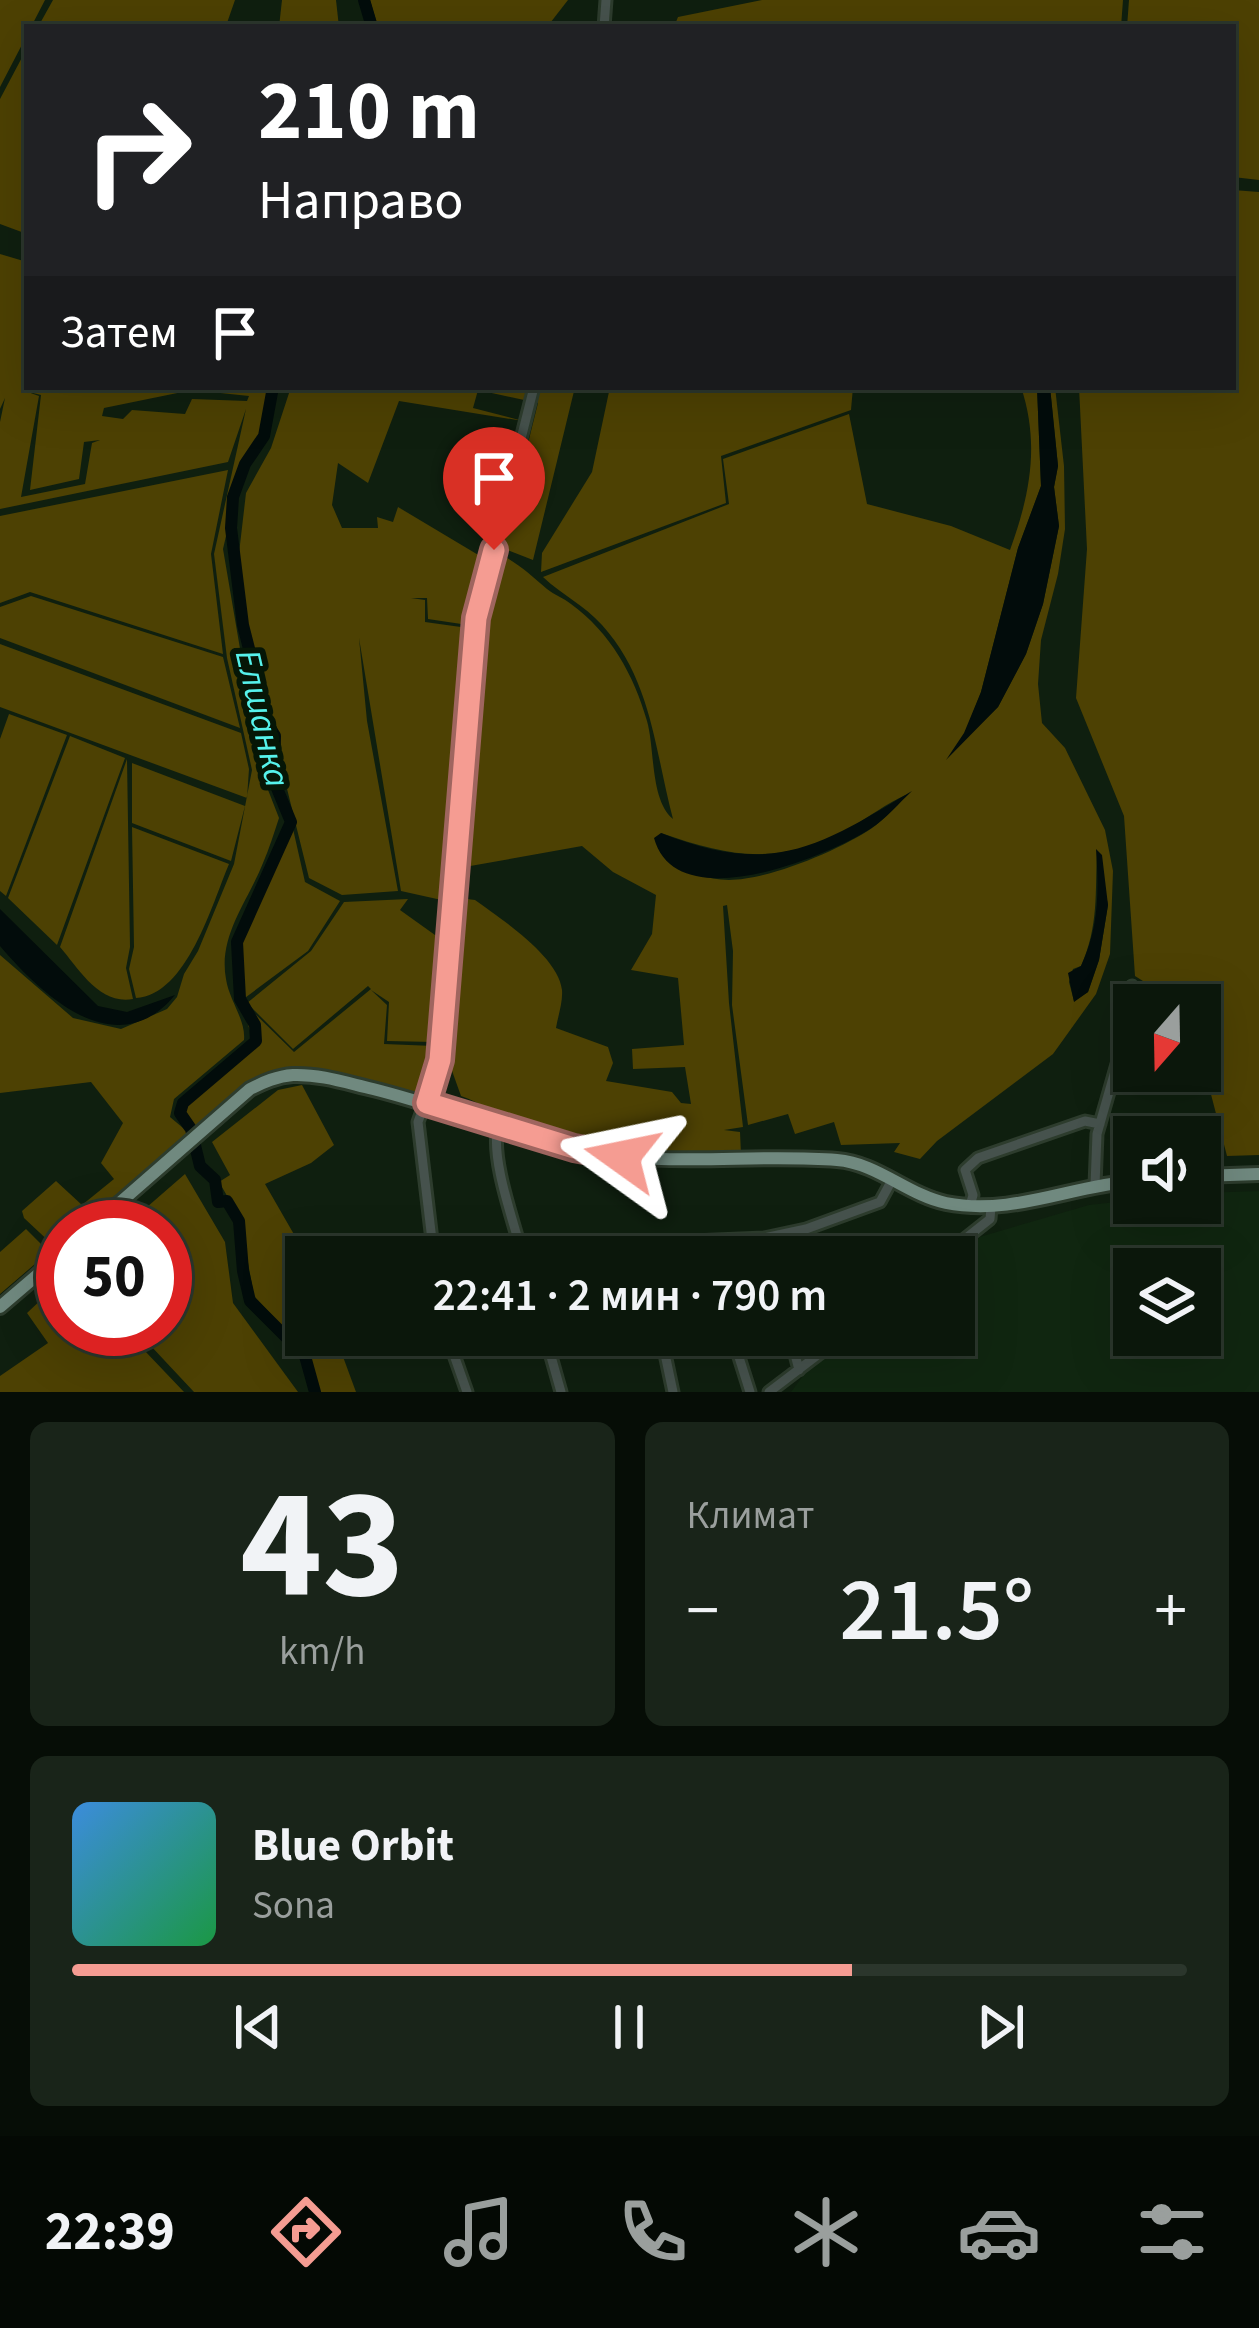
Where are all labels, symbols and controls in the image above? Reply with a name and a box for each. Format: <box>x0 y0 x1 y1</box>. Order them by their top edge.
text: 210 m <box>258 52 480 172</box>
icon: right <box>60 72 216 228</box>
text: Направо <box>258 163 463 240</box>
icon: arrive <box>202 300 268 366</box>
text: Затем <box>60 301 178 365</box>
pin <box>443 427 545 550</box>
icon: arrive <box>461 445 527 511</box>
water label: Елшанка <box>222 644 303 792</box>
north arrow <box>1113 984 1221 1092</box>
map controls <box>1113 984 1221 1356</box>
position arrow <box>559 1094 685 1220</box>
button: sound <box>1113 1116 1221 1224</box>
speed limit sign: 50 <box>36 1200 192 1356</box>
button: layers <box>1113 1248 1221 1356</box>
text: 22:41 · 2 мин · 790 m <box>433 1264 827 1328</box>
text: 43 <box>240 1435 405 1657</box>
text: Климат <box>687 1488 814 1544</box>
text: 21.5° <box>839 1547 1034 1675</box>
text: − <box>687 1564 719 1658</box>
text: + <box>1154 1564 1187 1658</box>
text: km/h <box>279 1624 366 1680</box>
text: Blue Orbit <box>252 1814 454 1878</box>
text: Sona <box>252 1878 335 1934</box>
icon: previous <box>225 1994 291 2060</box>
icon: pause <box>596 1994 662 2060</box>
icon: next <box>968 1994 1034 2060</box>
icon: directions <box>264 2190 348 2274</box>
icon: music <box>437 2190 521 2274</box>
icon: phone <box>611 2190 695 2274</box>
icon: climate <box>784 2190 868 2274</box>
icon: car <box>957 2190 1041 2274</box>
icon: filters <box>1130 2190 1214 2274</box>
text: 22:39 <box>45 2194 175 2271</box>

